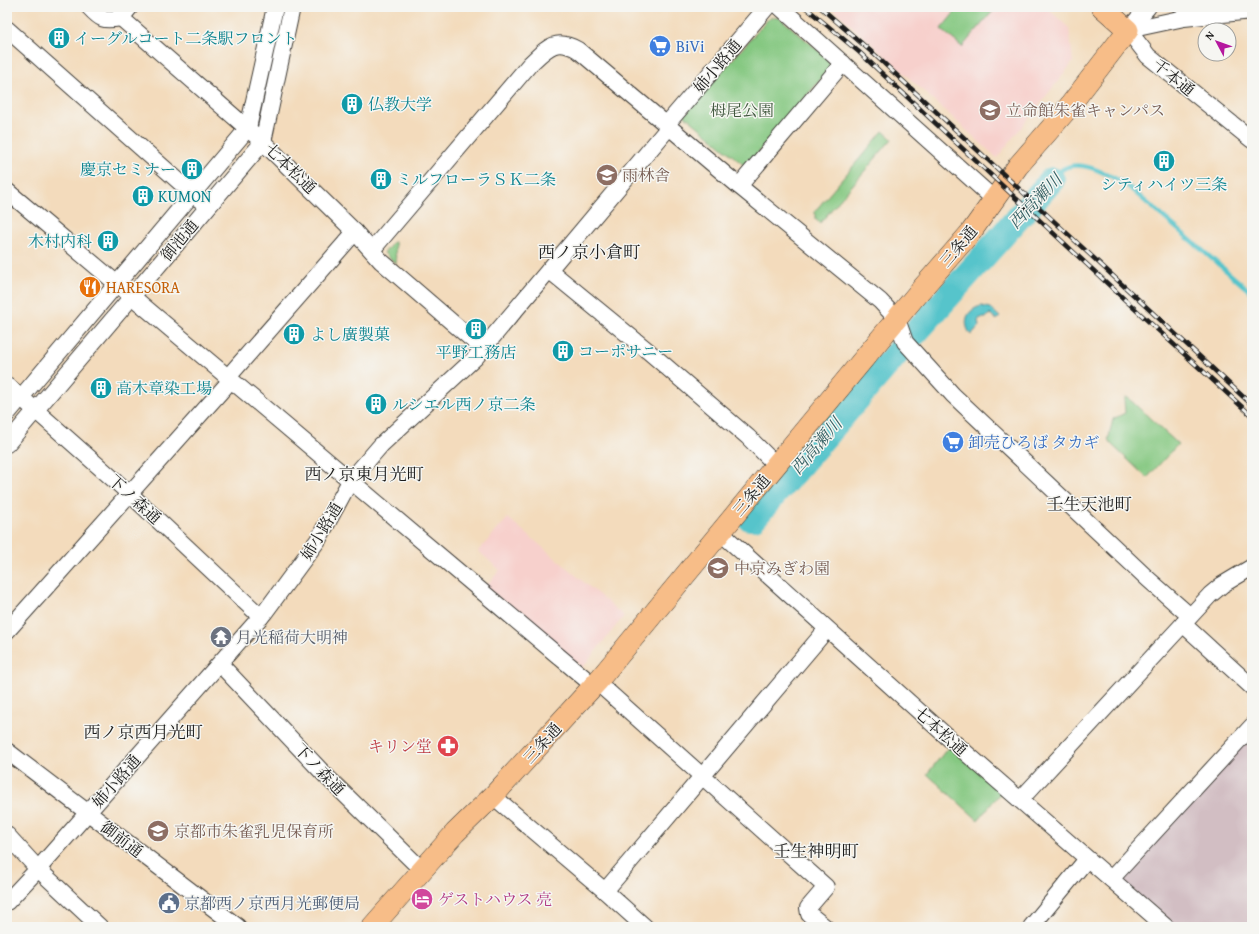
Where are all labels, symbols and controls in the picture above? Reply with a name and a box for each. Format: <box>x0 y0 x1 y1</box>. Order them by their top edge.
north arrow <box>1197 22 1237 62</box>
building icon: イーグルコート二条駅フロント <box>46 25 72 51</box>
place label: イーグルコート二条駅フロント <box>74 26 298 50</box>
text: N <box>1201 27 1218 43</box>
supermarket icon: BiVi <box>647 33 673 59</box>
place label: BiVi <box>676 34 705 58</box>
street label: 姉小路通 <box>687 34 747 98</box>
street label: 千本通 <box>1148 53 1200 101</box>
building icon: 仏教大学 <box>339 91 365 117</box>
place label: 仏教大学 <box>368 92 432 116</box>
school or university icon: 立命館朱雀キャンパス <box>977 97 1003 123</box>
park label: 栂尾公園 <box>710 98 774 122</box>
place label: 立命館朱雀キャンパス <box>1006 98 1165 122</box>
street label: 七本松通 <box>260 137 322 199</box>
building icon: シティハイツ三条 <box>1151 148 1177 174</box>
building icon: 慶京セミナー <box>179 156 205 182</box>
place label: 慶京セミナー <box>80 157 176 181</box>
school or university icon: 雨林舎 <box>594 162 620 188</box>
place label: 雨林舎 <box>622 163 670 187</box>
building icon: ミルフローラＳＫ二条 <box>368 166 394 192</box>
water label: 西高瀬川 <box>1002 166 1069 234</box>
place label: ミルフローラＳＫ二条 <box>396 167 556 191</box>
place label: シティハイツ三条 <box>1101 172 1227 196</box>
building icon: KUMON <box>130 183 156 209</box>
place label: KUMON <box>158 184 212 208</box>
street label: 御池通 <box>154 214 204 266</box>
street label: 三条通 <box>933 220 983 272</box>
building icon: 木村内科 <box>95 228 121 254</box>
place label: 木村内科 <box>28 229 92 253</box>
district label: 西ノ京小倉町 <box>538 239 640 264</box>
restaurant icon: HARESORA <box>77 274 103 300</box>
place label: HARESORA <box>106 275 180 299</box>
building icon: 平野工務店 <box>463 316 489 342</box>
building icon: よし廣製菓 <box>281 321 307 347</box>
place label: よし廣製菓 <box>310 322 390 346</box>
building icon: コーポサニー <box>550 338 576 364</box>
place label: コーポサニー <box>578 339 673 363</box>
place label: 平野工務店 <box>436 340 516 364</box>
building icon: 高木章染工場 <box>88 375 114 401</box>
place label: 高木章染工場 <box>116 376 212 400</box>
building icon: ルシエル西ノ京二条 <box>363 391 389 417</box>
place label: ルシエル西ノ京二条 <box>392 392 536 416</box>
water label: 西高瀬川 <box>784 410 849 480</box>
supermarket icon: 卸売ひろば タカギ <box>940 429 966 455</box>
place label: 卸売ひろば タカギ <box>968 430 1100 454</box>
district label: 西ノ京東月光町 <box>305 461 424 486</box>
street label: 下ノ森通 <box>103 469 167 529</box>
street label: 三条通 <box>726 469 776 521</box>
district label: 壬生天池町 <box>1047 491 1132 516</box>
street label: 姉小路通 <box>294 497 348 565</box>
school or university icon: 中京みぎわ園 <box>705 555 731 581</box>
place label: 中京みぎわ園 <box>734 556 830 580</box>
temple icon: 月光稲荷大明神 <box>208 624 234 650</box>
place label: 月光稲荷大明神 <box>236 625 348 649</box>
street label: 七本松通 <box>909 701 973 761</box>
street label: 三条通 <box>517 717 567 769</box>
district label: 西ノ京西月光町 <box>84 719 203 744</box>
pharmacy icon: キリン堂 <box>435 733 461 759</box>
place label: キリン堂 <box>368 734 432 758</box>
street label: 下ノ森通 <box>289 738 351 800</box>
street label: 姉小路通 <box>86 749 146 813</box>
street label: 御前通 <box>96 815 148 863</box>
school or university icon: 京都市朱雀乳児保育所 <box>145 818 171 844</box>
place label: 京都市朱雀乳児保育所 <box>174 819 334 843</box>
district label: 壬生神明町 <box>774 838 859 863</box>
hotel icon: ゲストハウス 亮 <box>409 886 435 912</box>
place label: ゲストハウス 亮 <box>438 887 552 911</box>
public building icon: 京都西ノ京西月光郵便局 <box>156 890 182 916</box>
place label: 京都西ノ京西月光郵便局 <box>184 891 360 915</box>

